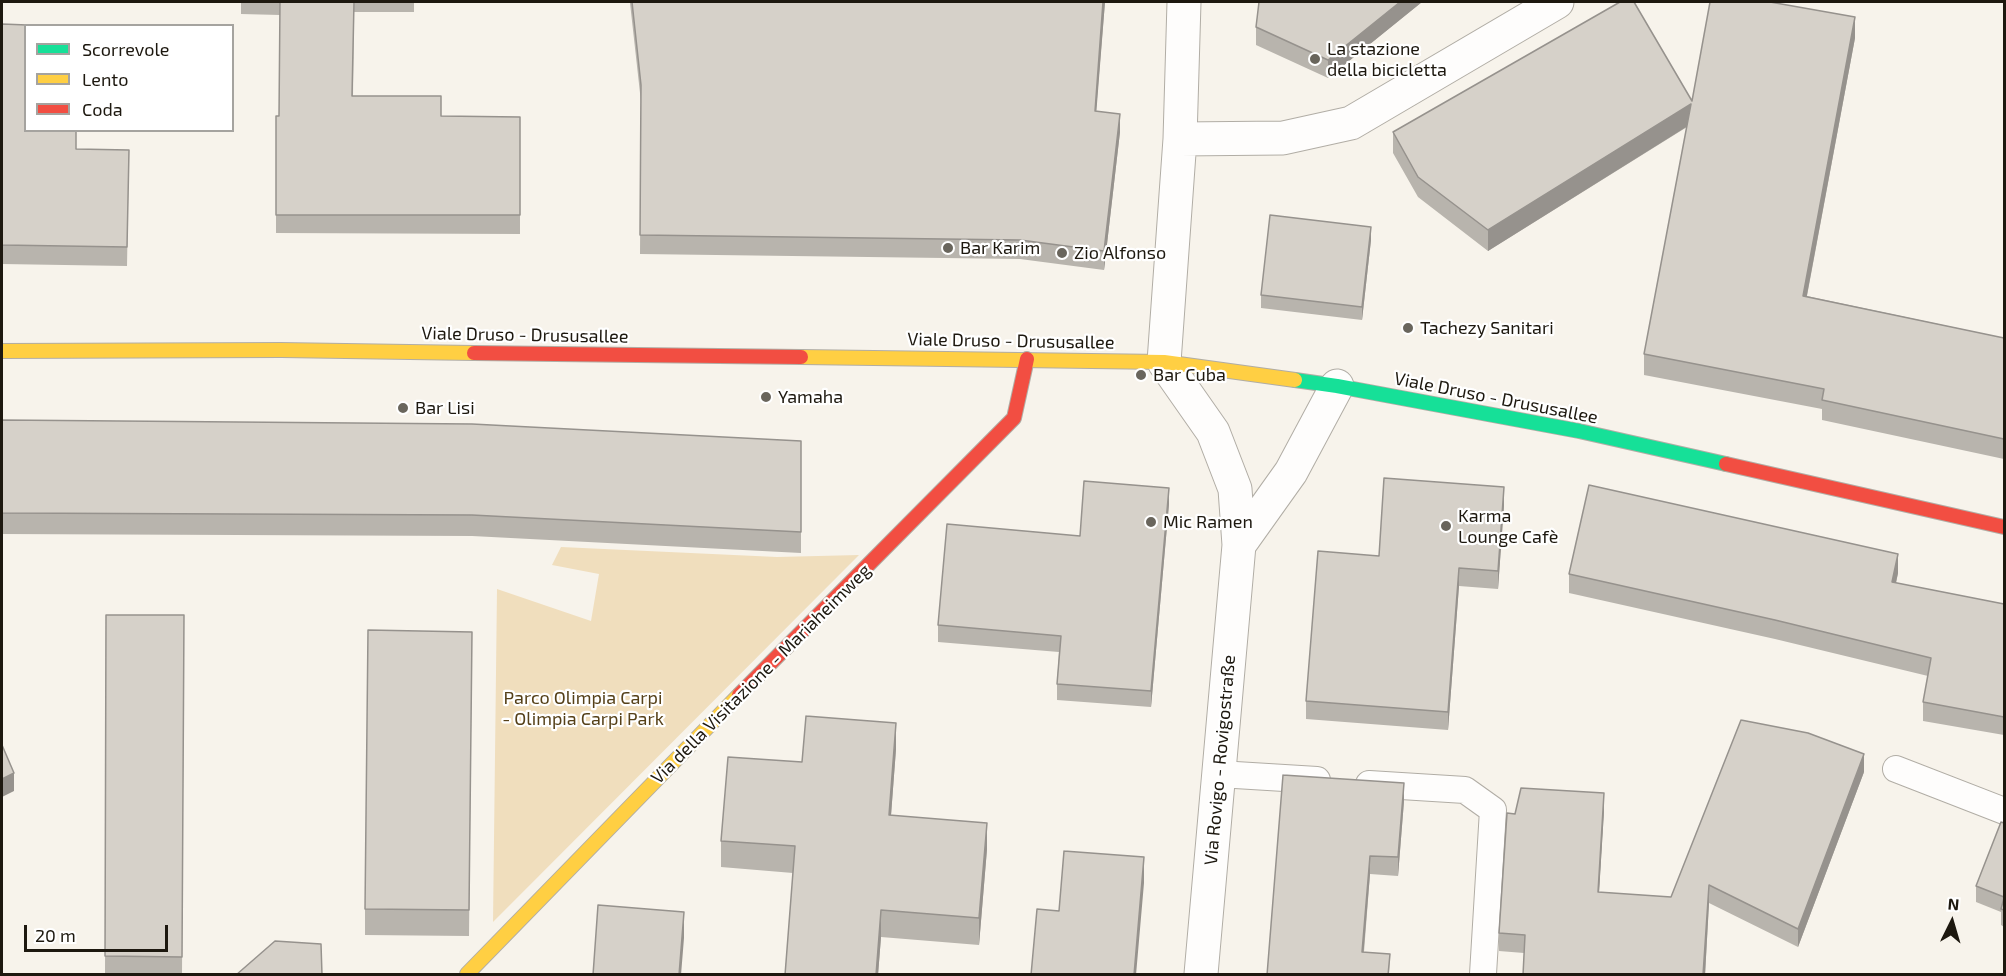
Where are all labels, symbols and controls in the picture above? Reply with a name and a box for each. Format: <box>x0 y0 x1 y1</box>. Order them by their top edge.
legend <box>24 24 234 132</box>
text: Scorrevole <box>82 38 169 60</box>
place label: La stazione della bicicletta <box>1327 38 1447 80</box>
marker: La stazione della bicicletta <box>1308 52 1322 66</box>
text: Lento <box>82 68 128 90</box>
text: Coda <box>82 98 123 120</box>
place label: Bar Karim <box>960 237 1040 259</box>
marker: Bar Karim <box>941 241 955 255</box>
place label: Zio Alfonso <box>1074 242 1166 264</box>
marker: Zio Alfonso <box>1055 246 1069 260</box>
place label: Tachezy Sanitari <box>1420 317 1554 339</box>
marker: Tachezy Sanitari <box>1401 321 1415 335</box>
street label: Viale Druso - Drususallee <box>421 322 629 348</box>
street label: Viale Druso - Drususallee <box>907 328 1115 354</box>
place label: Bar Cuba <box>1153 364 1226 386</box>
marker: Bar Cuba <box>1134 368 1148 382</box>
street label: Viale Druso - Drususallee <box>1392 368 1600 428</box>
place label: Yamaha <box>778 386 843 408</box>
marker: Yamaha <box>759 390 773 404</box>
place label: Bar Lisi <box>415 397 475 419</box>
marker: Bar Lisi <box>396 401 410 415</box>
place label: Karma Lounge Cafè <box>1458 505 1558 548</box>
place label: Mic Ramen <box>1163 511 1253 533</box>
marker: Mic Ramen <box>1144 515 1158 529</box>
marker: Karma Lounge Cafè <box>1439 519 1453 533</box>
street label: Via della Visitazione - Mariaheimweg <box>647 560 875 788</box>
street label: Via Rovigo - Rovigostraße <box>1200 654 1240 866</box>
park label: Parco Olimpia Carpi - Olimpia Carpi Park <box>502 687 664 730</box>
north arrow <box>1922 892 1982 952</box>
text: N <box>1947 894 1960 914</box>
scale bar <box>27 913 171 951</box>
text: 20 m <box>35 924 76 946</box>

